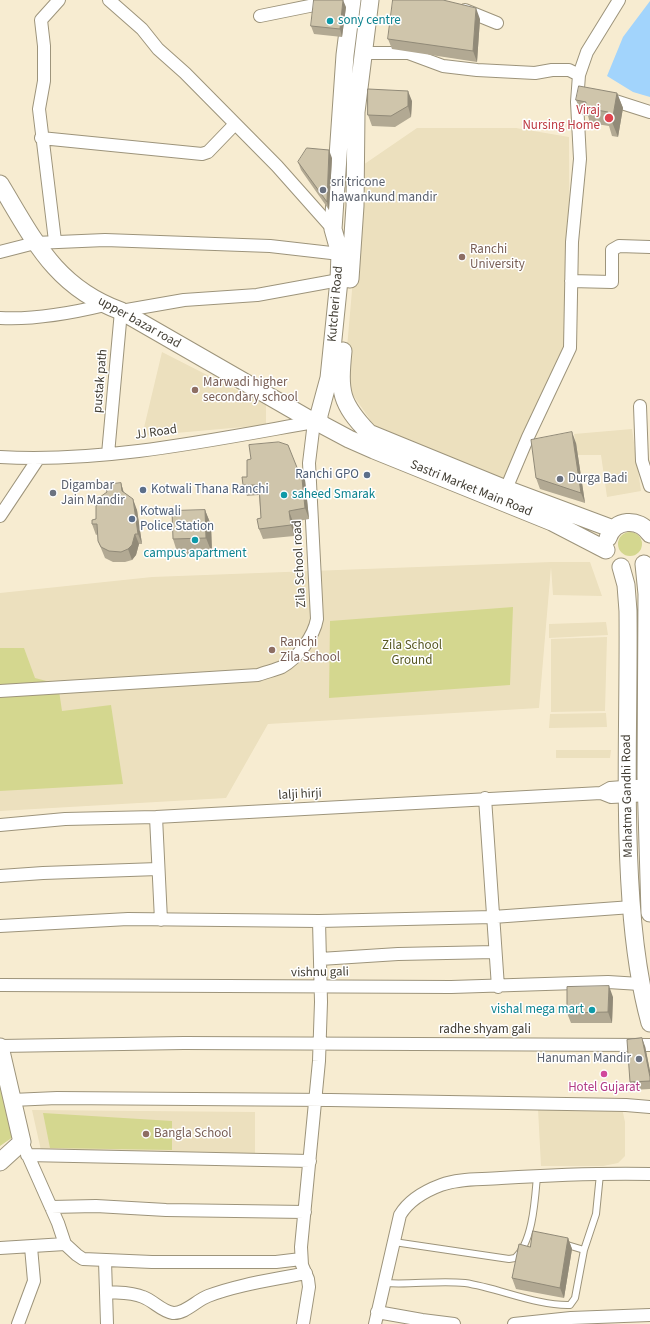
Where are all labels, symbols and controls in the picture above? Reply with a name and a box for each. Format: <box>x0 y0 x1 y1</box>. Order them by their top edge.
place label: sony centre <box>338 13 401 29</box>
marker: sony centre <box>325 16 335 26</box>
place label: Viraj Nursing Home <box>522 103 600 134</box>
marker: Viraj Nursing Home <box>603 112 615 124</box>
place label: sri tricone hawankund mandir <box>331 175 437 206</box>
marker: sri tricone hawankund mandir <box>318 185 328 195</box>
place label: Ranchi University <box>470 242 525 273</box>
marker: Ranchi University <box>457 252 467 262</box>
street label: Kutcheri Road <box>325 265 347 343</box>
street label: upper bazar road <box>95 294 183 352</box>
street label: pustak path <box>90 348 112 414</box>
place label: Marwadi higher secondary school <box>203 375 298 406</box>
marker: Marwadi higher secondary school <box>190 385 200 395</box>
street label: JJ Road <box>134 422 178 444</box>
street label: Sastri Market Main Road <box>408 457 534 521</box>
place label: Ranchi GPO <box>295 467 359 483</box>
marker: Ranchi GPO <box>362 470 372 480</box>
place label: Durga Badi <box>568 471 628 487</box>
marker: Durga Badi <box>555 474 565 484</box>
place label: Digambar Jain Mandir <box>61 478 125 509</box>
place label: Kotwali Thana Ranchi <box>151 482 269 498</box>
marker: Kotwali Thana Ranchi <box>138 485 148 495</box>
place label: saheed Smarak <box>292 487 375 503</box>
marker: Digambar Jain Mandir <box>48 488 58 498</box>
marker: saheed Smarak <box>279 490 289 500</box>
place label: Kotwali Police Station <box>140 504 214 535</box>
marker: Kotwali Police Station <box>127 514 137 524</box>
street label: Zila School road <box>290 520 310 608</box>
marker: campus apartment <box>190 535 200 545</box>
place label: campus apartment <box>143 546 247 562</box>
place label: Ranchi Zila School <box>280 635 340 666</box>
park label: Zila School Ground <box>382 638 442 669</box>
marker: Ranchi Zila School <box>267 645 277 655</box>
street label: Mahatma Gandhi Road <box>619 734 637 858</box>
street label: lalji hirji <box>278 786 322 804</box>
street label: vishnu gali <box>291 965 349 981</box>
place label: vishal mega mart <box>491 1002 584 1018</box>
marker: vishal mega mart <box>587 1005 597 1015</box>
street label: radhe shyam gali <box>439 1022 531 1038</box>
place label: Hanuman Mandir <box>537 1051 631 1067</box>
marker: Hanuman Mandir <box>634 1054 644 1064</box>
marker: Hotel Gujarat <box>599 1069 609 1079</box>
place label: Hotel Gujarat <box>568 1080 640 1096</box>
place label: Bangla School <box>154 1126 232 1142</box>
marker: Bangla School <box>141 1129 151 1139</box>

